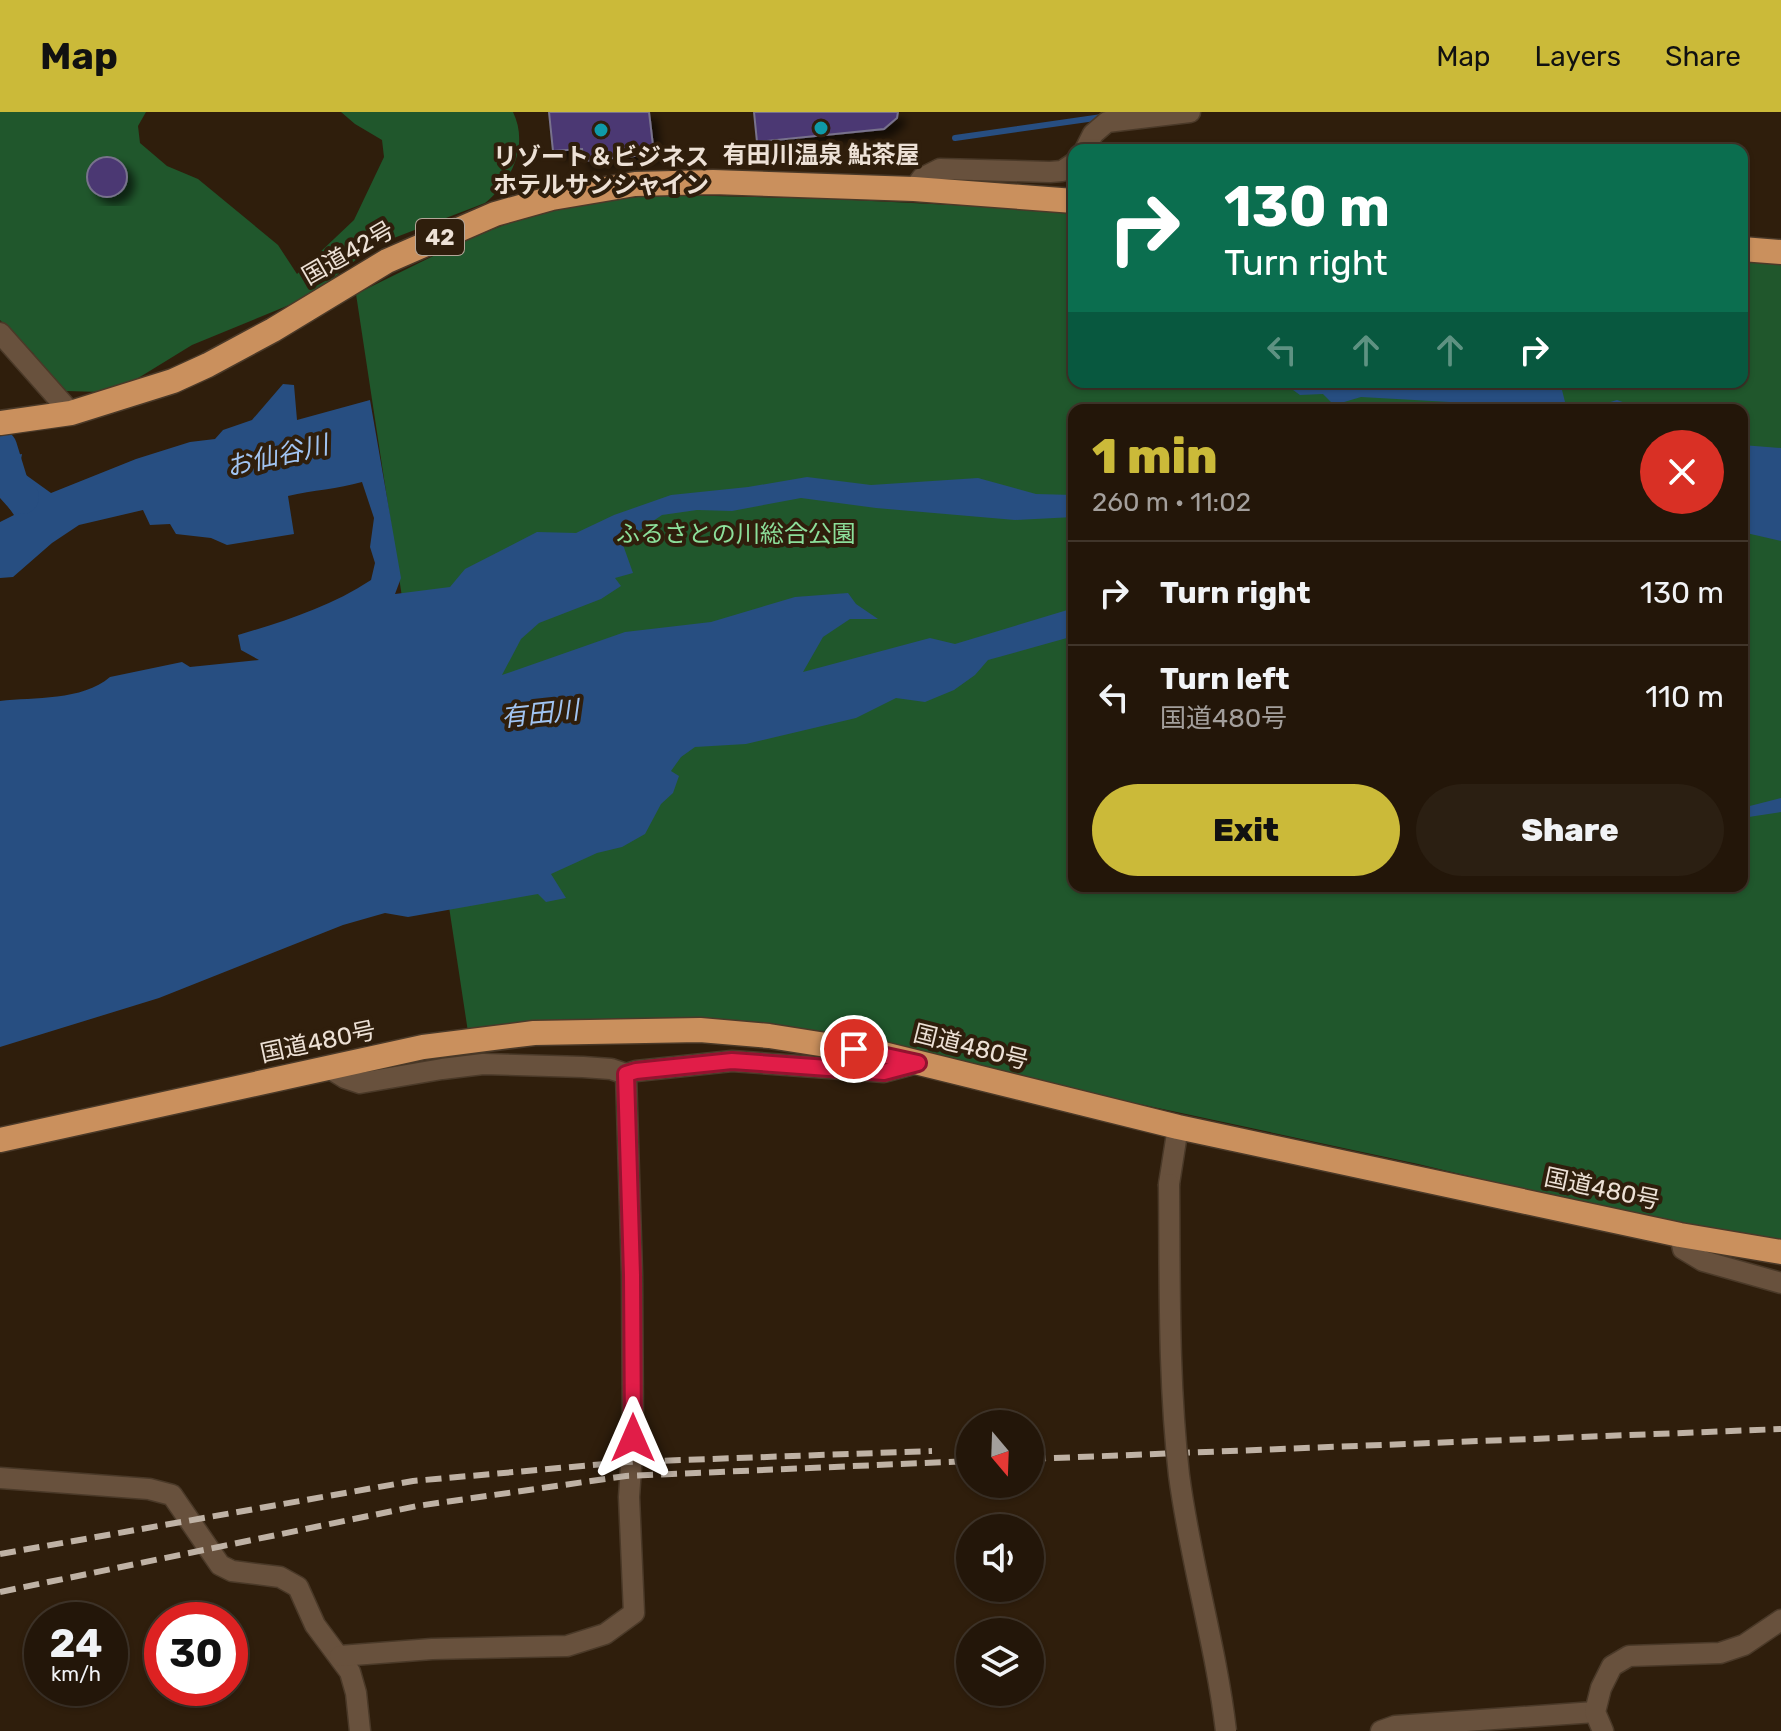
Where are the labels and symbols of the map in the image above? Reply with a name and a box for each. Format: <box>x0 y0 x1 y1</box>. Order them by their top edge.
marker: 有田川温泉 鮎茶屋 <box>812 119 830 137</box>
marker: リゾート＆ビジネス ホテルサンシャイン <box>592 121 610 139</box>
place label: 有田川温泉 鮎茶屋 <box>722 141 920 169</box>
place label: リゾート＆ビジネス ホテルサンシャイン <box>493 143 709 199</box>
street label: 国道42号 <box>297 216 399 290</box>
road number: 42 <box>416 219 464 255</box>
water label: お仙谷川 <box>223 429 334 483</box>
park label: ふるさとの川総合公園 <box>616 520 856 548</box>
water label: 有田川 <box>500 694 583 733</box>
pin <box>820 1015 888 1083</box>
street label: 国道480号 <box>258 1016 378 1068</box>
street label: 国道480号 <box>911 1019 1031 1075</box>
street label: 国道480号 <box>1542 1163 1662 1215</box>
position arrow <box>591 1396 675 1480</box>
north arrow <box>956 1410 1044 1498</box>
speed limit sign: 30 <box>144 1602 248 1706</box>

